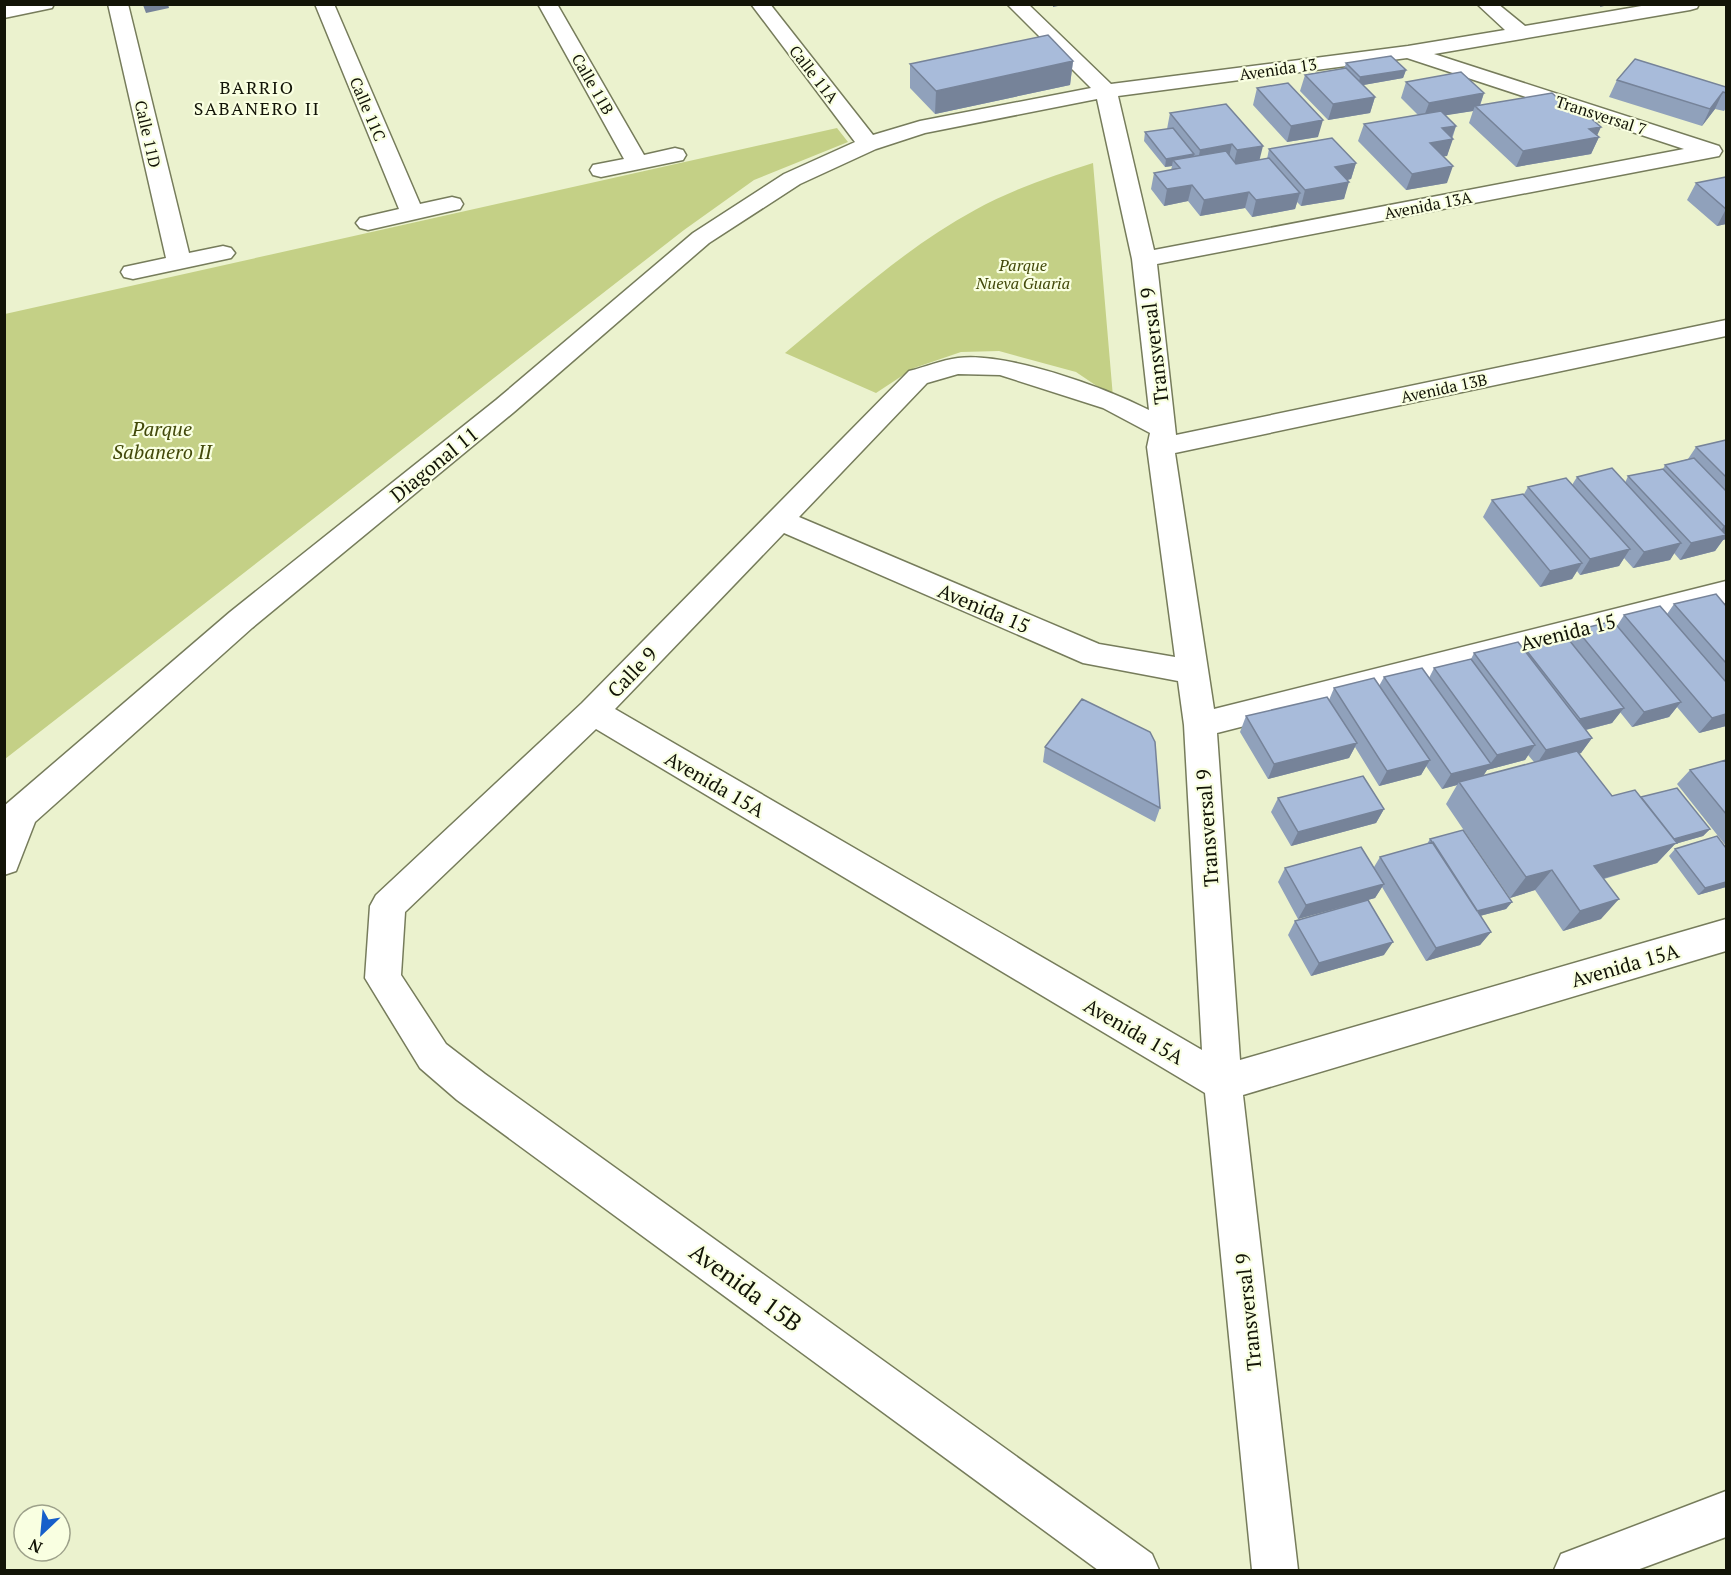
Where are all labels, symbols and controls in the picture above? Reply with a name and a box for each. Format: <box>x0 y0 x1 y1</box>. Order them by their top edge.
street label: Calle 11A <box>784 40 844 108</box>
street label: Calle 11B <box>567 50 619 118</box>
street label: Avenida 13 <box>1238 53 1318 85</box>
street label: Calle 11C <box>345 74 391 144</box>
district label: BARRIO SABANERO II <box>194 75 320 120</box>
street label: Transversal 7 <box>1553 90 1649 140</box>
street label: Calle 11D <box>130 98 166 170</box>
street label: Avenida 13A <box>1382 186 1474 224</box>
park label: Parque Nueva Guaria <box>975 254 1070 294</box>
street label: Transversal 9 <box>1133 286 1175 406</box>
street label: Avenida 13B <box>1399 368 1489 408</box>
park label: Parque Sabanero II <box>112 415 214 465</box>
street label: Diagonal 11 <box>384 420 484 508</box>
street label: Avenida 15 <box>934 577 1034 639</box>
street label: Avenida 15 <box>1518 607 1618 657</box>
street label: Calle 9 <box>601 641 663 703</box>
street label: Avenida 15A <box>660 745 770 824</box>
street label: Transversal 9 <box>1189 768 1225 888</box>
street label: Avenida 15A <box>1568 937 1682 993</box>
street label: Avenida 15A <box>1079 992 1189 1071</box>
street label: Avenida 15B <box>683 1235 809 1339</box>
street label: Transversal 9 <box>1228 1252 1268 1372</box>
north arrow <box>12 1503 72 1563</box>
text: N <box>25 1534 46 1559</box>

